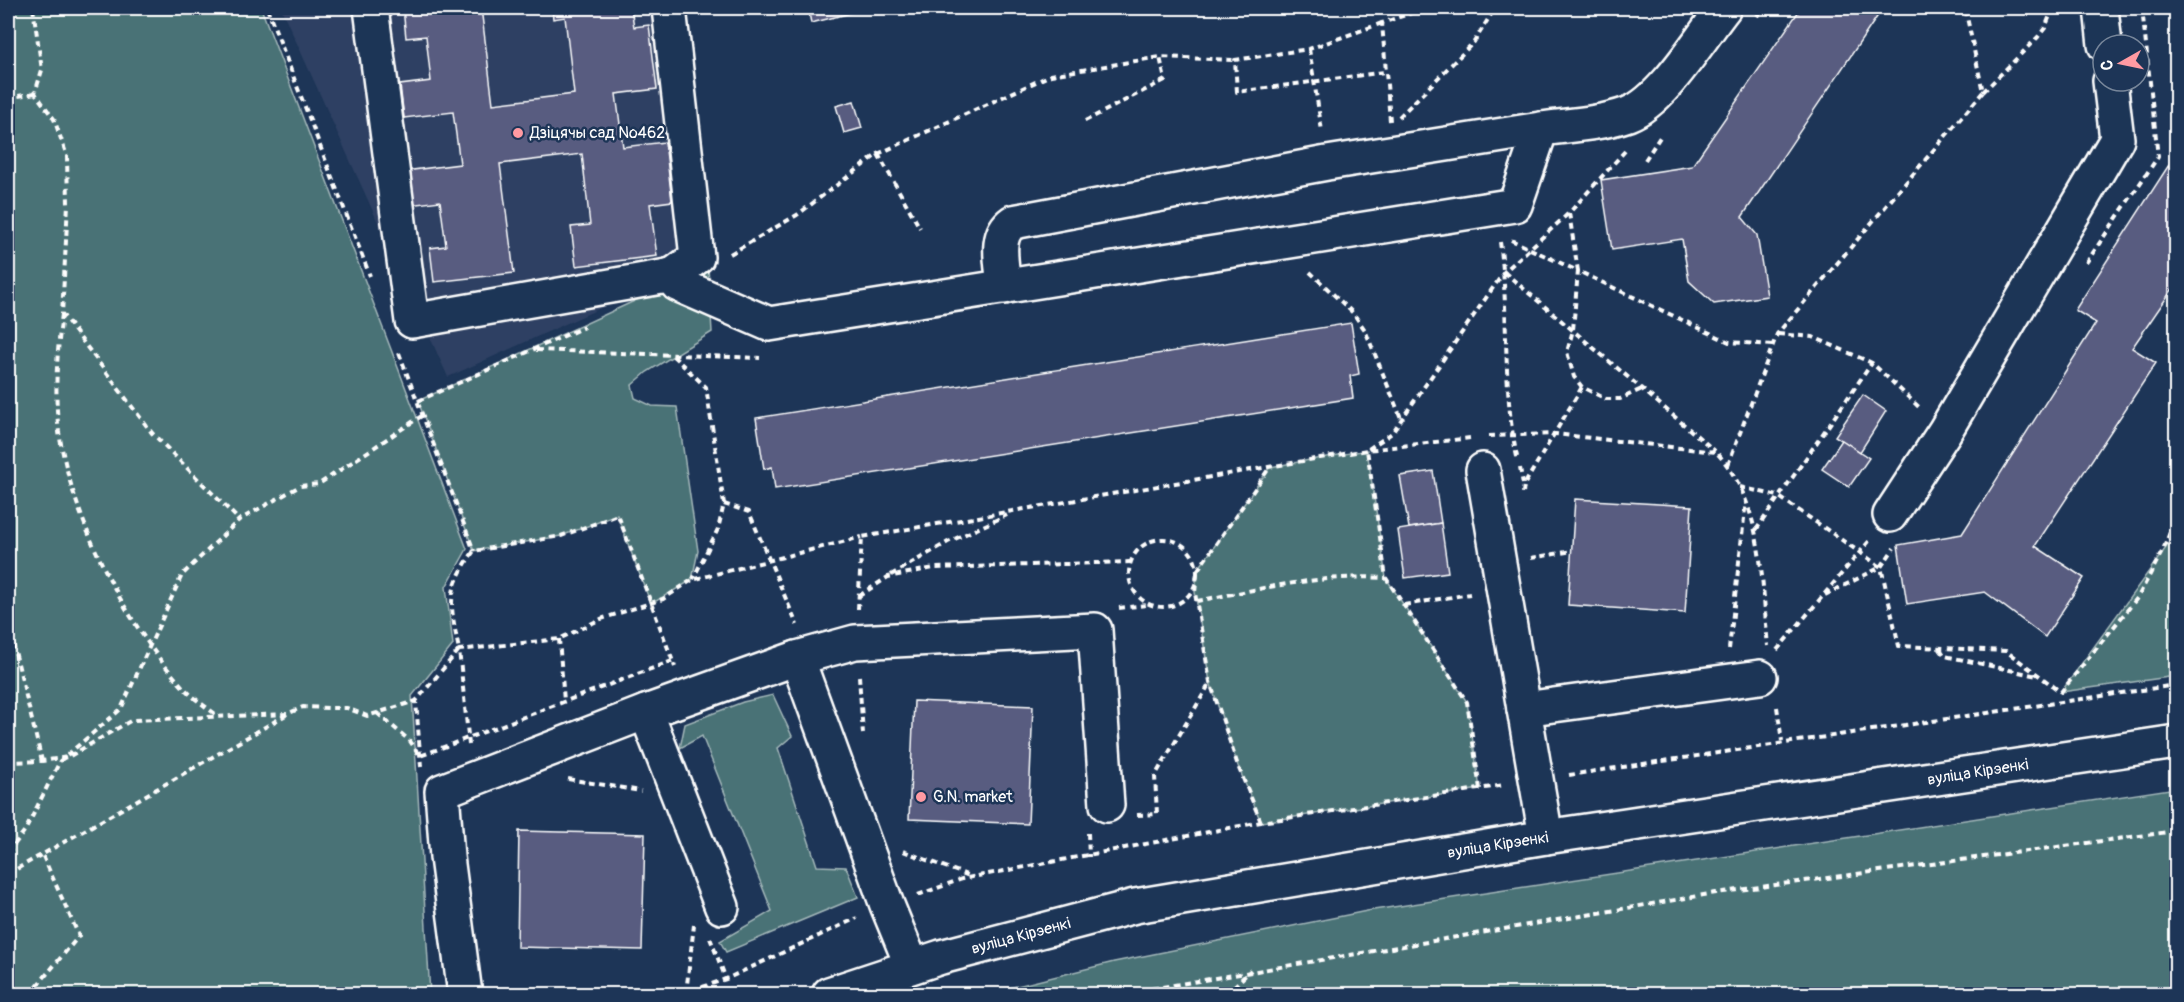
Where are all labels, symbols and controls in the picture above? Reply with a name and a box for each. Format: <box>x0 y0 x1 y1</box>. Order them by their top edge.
north arrow <box>2091 33 2151 93</box>
text: С <box>2097 59 2118 72</box>
place label: Дзіцячы сад №462 <box>529 123 665 143</box>
marker: Дзіцячы сад №462 <box>511 126 525 140</box>
street label: вуліца Кірэенкі <box>1926 754 2030 790</box>
place label: G.N. market <box>933 787 1013 807</box>
marker: G.N. market <box>914 790 928 804</box>
street label: вуліца Кірэенкі <box>1446 827 1550 863</box>
street label: вуліца Кірэенкі <box>969 913 1073 959</box>

